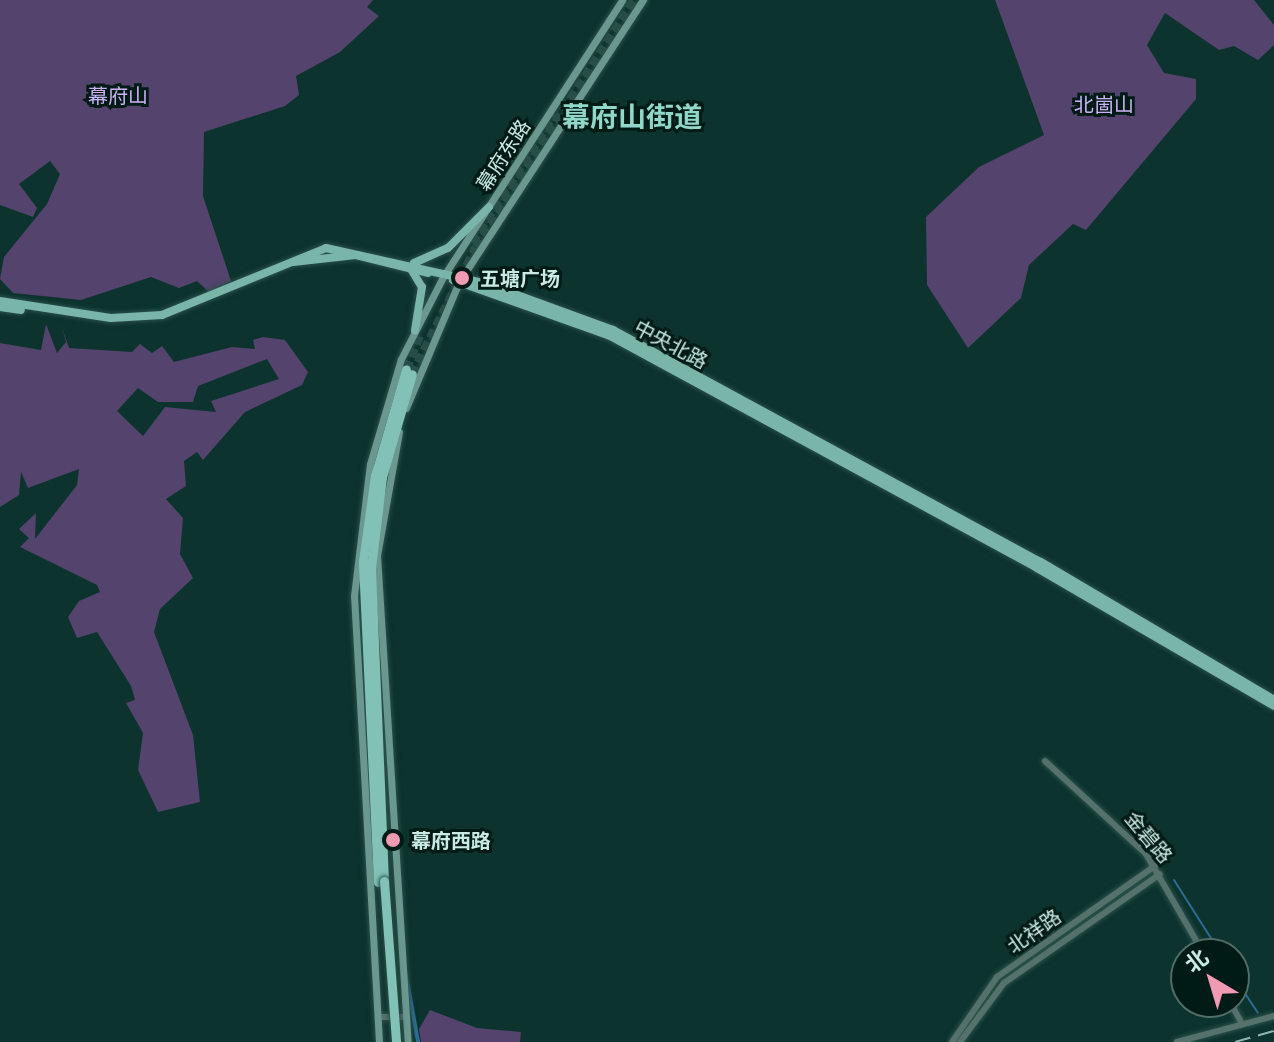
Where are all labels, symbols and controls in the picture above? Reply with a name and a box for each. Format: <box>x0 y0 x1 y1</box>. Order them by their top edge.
park label: 幕府山 <box>88 83 148 107</box>
park label: 北崮山 <box>1074 92 1134 116</box>
district label: 幕府山街道 <box>562 99 702 133</box>
street label: 幕府东路 <box>471 115 535 195</box>
place label: 五塘广场 <box>480 266 560 290</box>
marker: 五塘广场 <box>451 267 473 289</box>
street label: 中央北路 <box>630 315 712 373</box>
street label: 金碧路 <box>1121 806 1177 868</box>
place label: 幕府西路 <box>411 828 491 852</box>
marker: 幕府西路 <box>382 829 404 851</box>
street label: 北祥路 <box>1003 904 1065 958</box>
north arrow <box>1170 938 1250 1018</box>
text: 北 <box>1179 942 1214 979</box>

